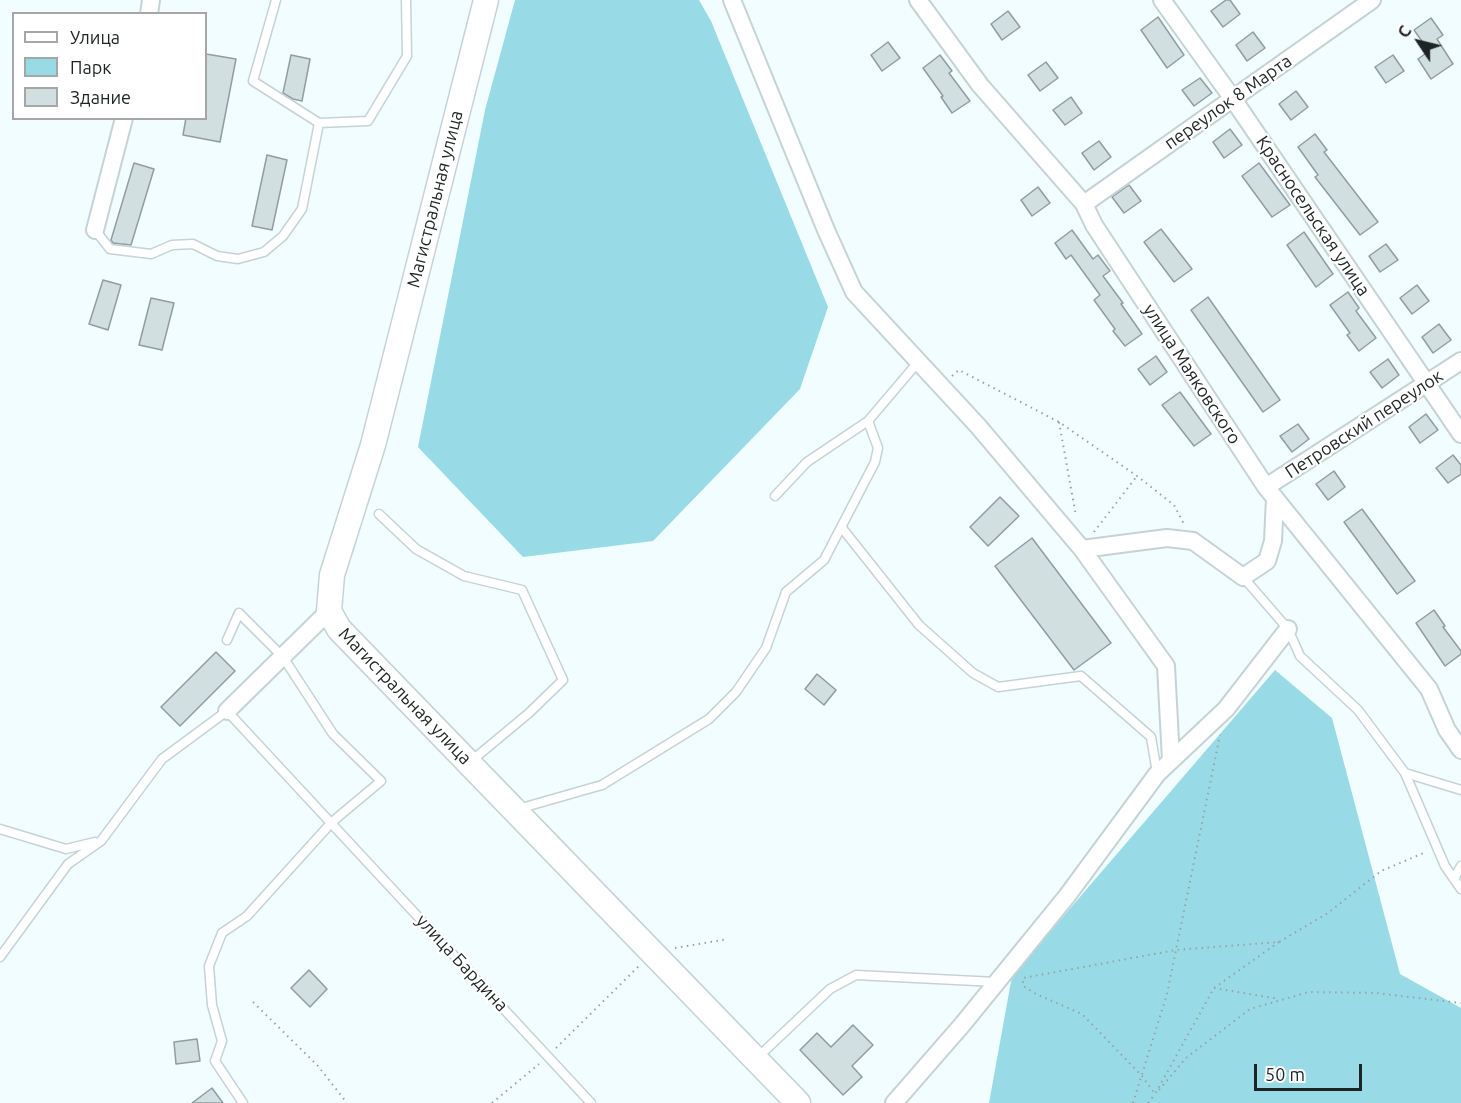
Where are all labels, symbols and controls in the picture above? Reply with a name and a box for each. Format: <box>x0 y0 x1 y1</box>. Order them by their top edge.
legend <box>12 12 207 120</box>
north arrow <box>1389 12 1449 72</box>
text: С <box>1394 22 1415 41</box>
text: Улица <box>70 27 120 47</box>
street label: переулок 8 Марта <box>1160 50 1296 154</box>
text: Парк <box>70 57 111 77</box>
text: Здание <box>70 87 131 107</box>
street label: Магистральная улица <box>403 108 467 290</box>
street label: Красносельская улица <box>1251 132 1375 300</box>
street label: улица Маяковского <box>1139 300 1245 448</box>
street label: Петровский переулок <box>1281 365 1447 483</box>
street label: Магистральная улица <box>334 623 476 769</box>
street label: улица Бардина <box>411 910 513 1016</box>
scale bar <box>1257 1052 1365 1090</box>
text: 50 m <box>1265 1064 1305 1084</box>

